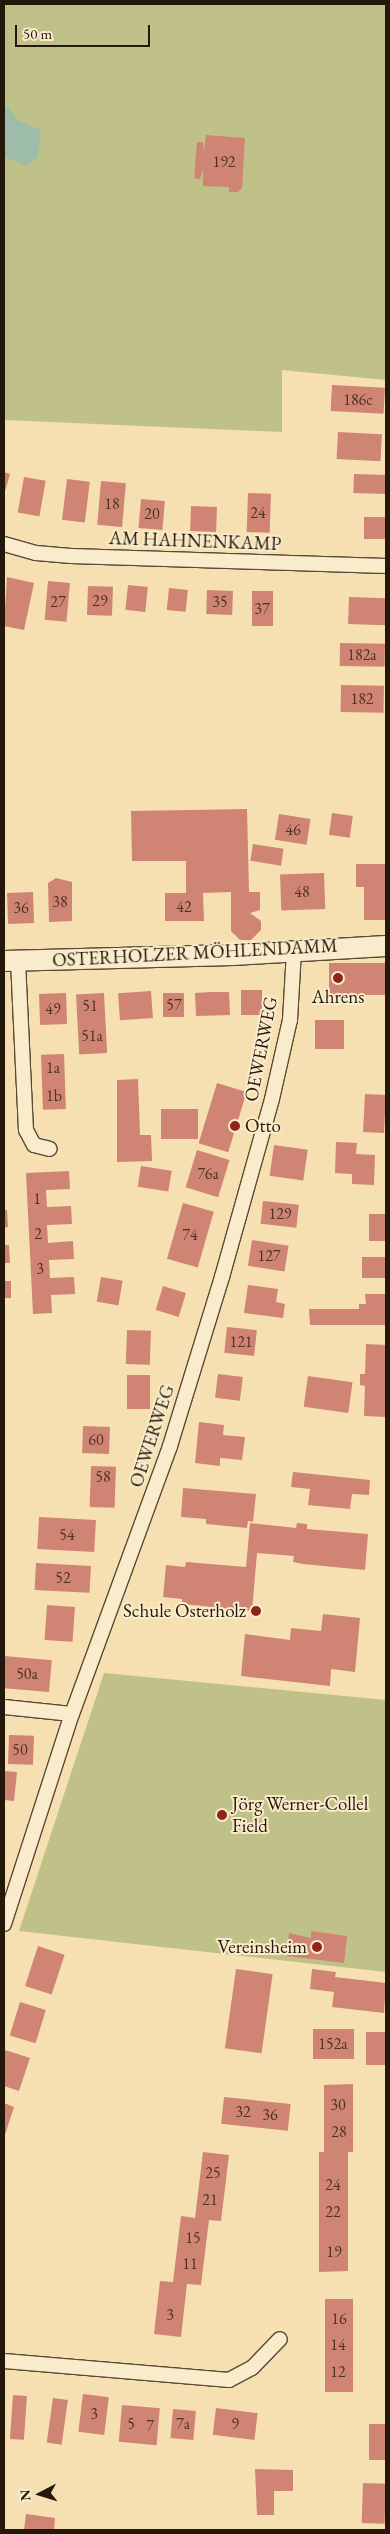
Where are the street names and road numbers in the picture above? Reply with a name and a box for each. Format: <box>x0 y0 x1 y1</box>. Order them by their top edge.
street label: AM HAHNENKAMP <box>108 527 282 555</box>
street label: OSTERHOLZER MÖHLENDAMM <box>52 934 338 972</box>
street label: OEWERWEG <box>240 994 282 1104</box>
street label: OEWERWEG <box>125 1382 179 1490</box>

